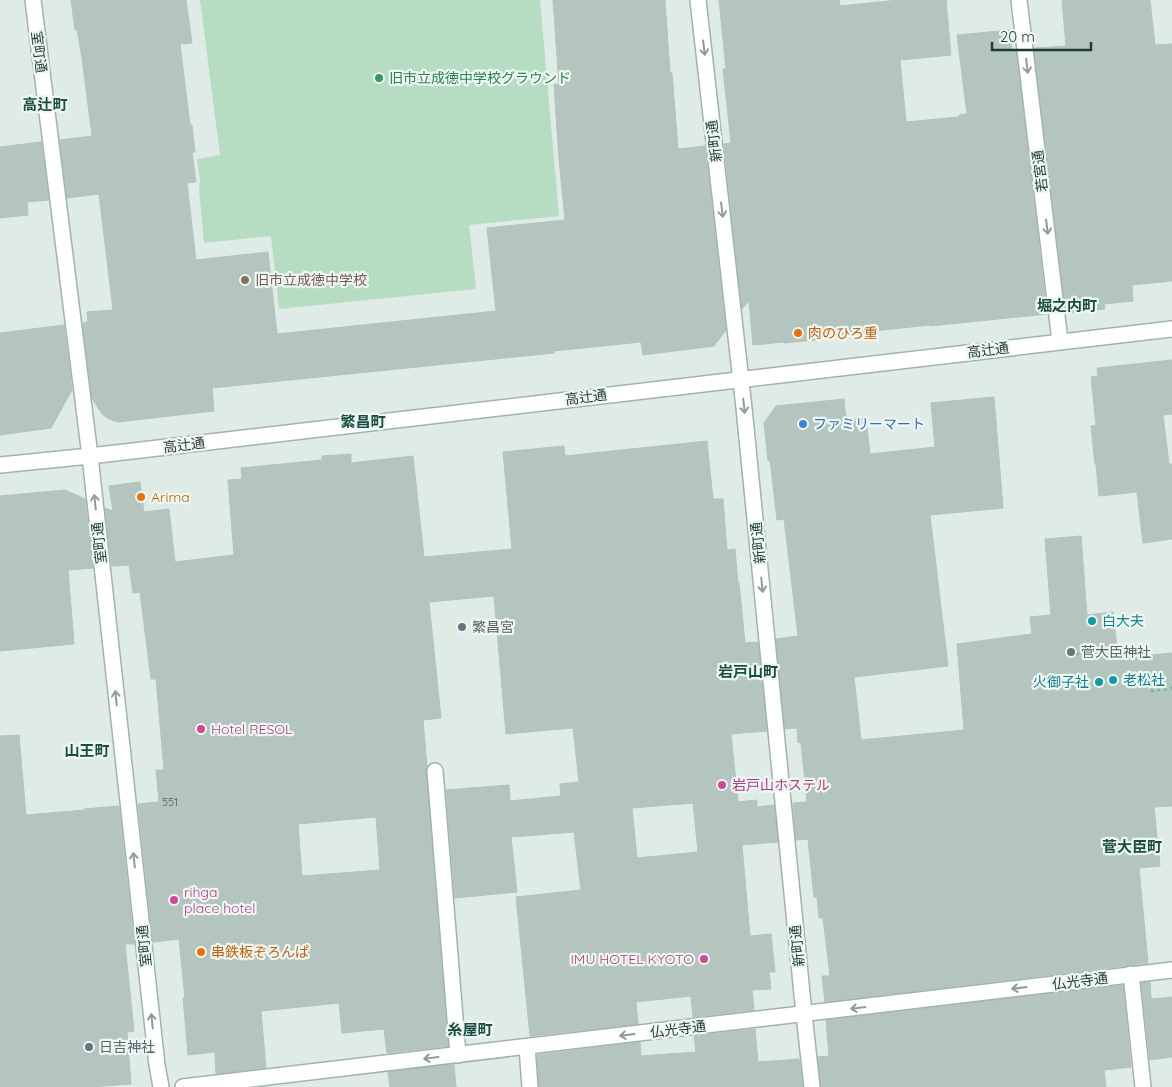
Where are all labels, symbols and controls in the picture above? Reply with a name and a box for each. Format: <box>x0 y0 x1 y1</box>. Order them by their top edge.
scale bar <box>992 20 1091 52</box>
text: 20 m <box>1000 27 1035 46</box>
street label: 室町通 <box>28 30 50 74</box>
one-way arrow <box>699 40 709 56</box>
one-way arrow <box>1022 57 1032 73</box>
place label: 旧市立成徳中学校グラウンド <box>389 69 571 87</box>
marker: 旧市立成徳中学校グラウンド <box>373 72 385 84</box>
district label: 高辻町 <box>22 95 68 114</box>
street label: 新町通 <box>703 119 725 163</box>
street label: 若宮通 <box>1029 149 1051 193</box>
one-way arrow <box>717 202 727 218</box>
one-way arrow <box>1042 219 1052 235</box>
place label: 旧市立成徳中学校 <box>255 271 367 289</box>
marker: 旧市立成徳中学校 <box>239 274 251 286</box>
district label: 堀之内町 <box>1037 296 1097 315</box>
place label: 肉のひろ重 <box>808 324 878 342</box>
marker: 肉のひろ重 <box>792 327 804 339</box>
street label: 高辻通 <box>966 339 1010 361</box>
street label: 高辻通 <box>564 386 608 408</box>
one-way arrow <box>739 398 749 414</box>
district label: 繁昌町 <box>340 412 386 431</box>
place label: ファミリーマート <box>813 415 925 433</box>
marker: ファミリーマート <box>797 418 809 430</box>
street label: 高辻通 <box>162 434 206 456</box>
place label: Arima <box>151 488 190 506</box>
marker: Arima <box>135 491 147 503</box>
one-way arrow <box>90 494 100 510</box>
street label: 室町通 <box>88 521 110 565</box>
street label: 新町通 <box>747 521 769 565</box>
one-way arrow <box>757 577 767 593</box>
place label: 白大夫 <box>1102 612 1144 630</box>
marker: 白大夫 <box>1086 615 1098 627</box>
place label: 繁昌宮 <box>472 618 514 636</box>
marker: 繁昌宮 <box>456 621 468 633</box>
place label: 菅大臣神社 <box>1081 643 1151 661</box>
marker: 菅大臣神社 <box>1065 646 1077 658</box>
district label: 岩戸山町 <box>718 662 778 681</box>
place label: 老松社 <box>1123 671 1165 689</box>
place label: 火御子社 <box>1033 673 1089 691</box>
marker: 老松社 <box>1107 674 1119 686</box>
marker: 火御子社 <box>1093 676 1105 688</box>
one-way arrow <box>112 691 121 707</box>
place label: Hotel RESOL <box>211 720 293 738</box>
marker: Hotel RESOL <box>195 723 207 735</box>
district label: 山王町 <box>64 741 110 760</box>
place label: 岩戸山ホステル <box>732 776 830 794</box>
marker: 岩戸山ホステル <box>716 779 728 791</box>
house number: 551 <box>162 795 178 809</box>
district label: 菅大臣町 <box>1102 837 1162 856</box>
one-way arrow <box>129 852 139 868</box>
place label: rihga place hotel <box>184 883 255 917</box>
marker: rihga place hotel <box>168 894 180 906</box>
street label: 室町通 <box>133 924 155 968</box>
street label: 新町通 <box>786 924 808 968</box>
place label: 串鉄板ぞろんぱ <box>211 943 309 961</box>
marker: 串鉄板ぞろんぱ <box>195 946 207 958</box>
place label: IMU HOTEL KYOTO <box>570 950 694 968</box>
marker: IMU HOTEL KYOTO <box>698 953 710 965</box>
street label: 仏光寺通 <box>1051 969 1109 993</box>
one-way arrow <box>1012 983 1028 993</box>
one-way arrow <box>850 1003 866 1013</box>
one-way arrow <box>147 1014 157 1030</box>
street label: 仏光寺通 <box>649 1017 707 1041</box>
district label: 糸屋町 <box>447 1020 493 1039</box>
one-way arrow <box>619 1030 635 1040</box>
place label: 日吉神社 <box>99 1038 155 1056</box>
marker: 日吉神社 <box>83 1041 95 1053</box>
one-way arrow <box>423 1053 439 1063</box>

